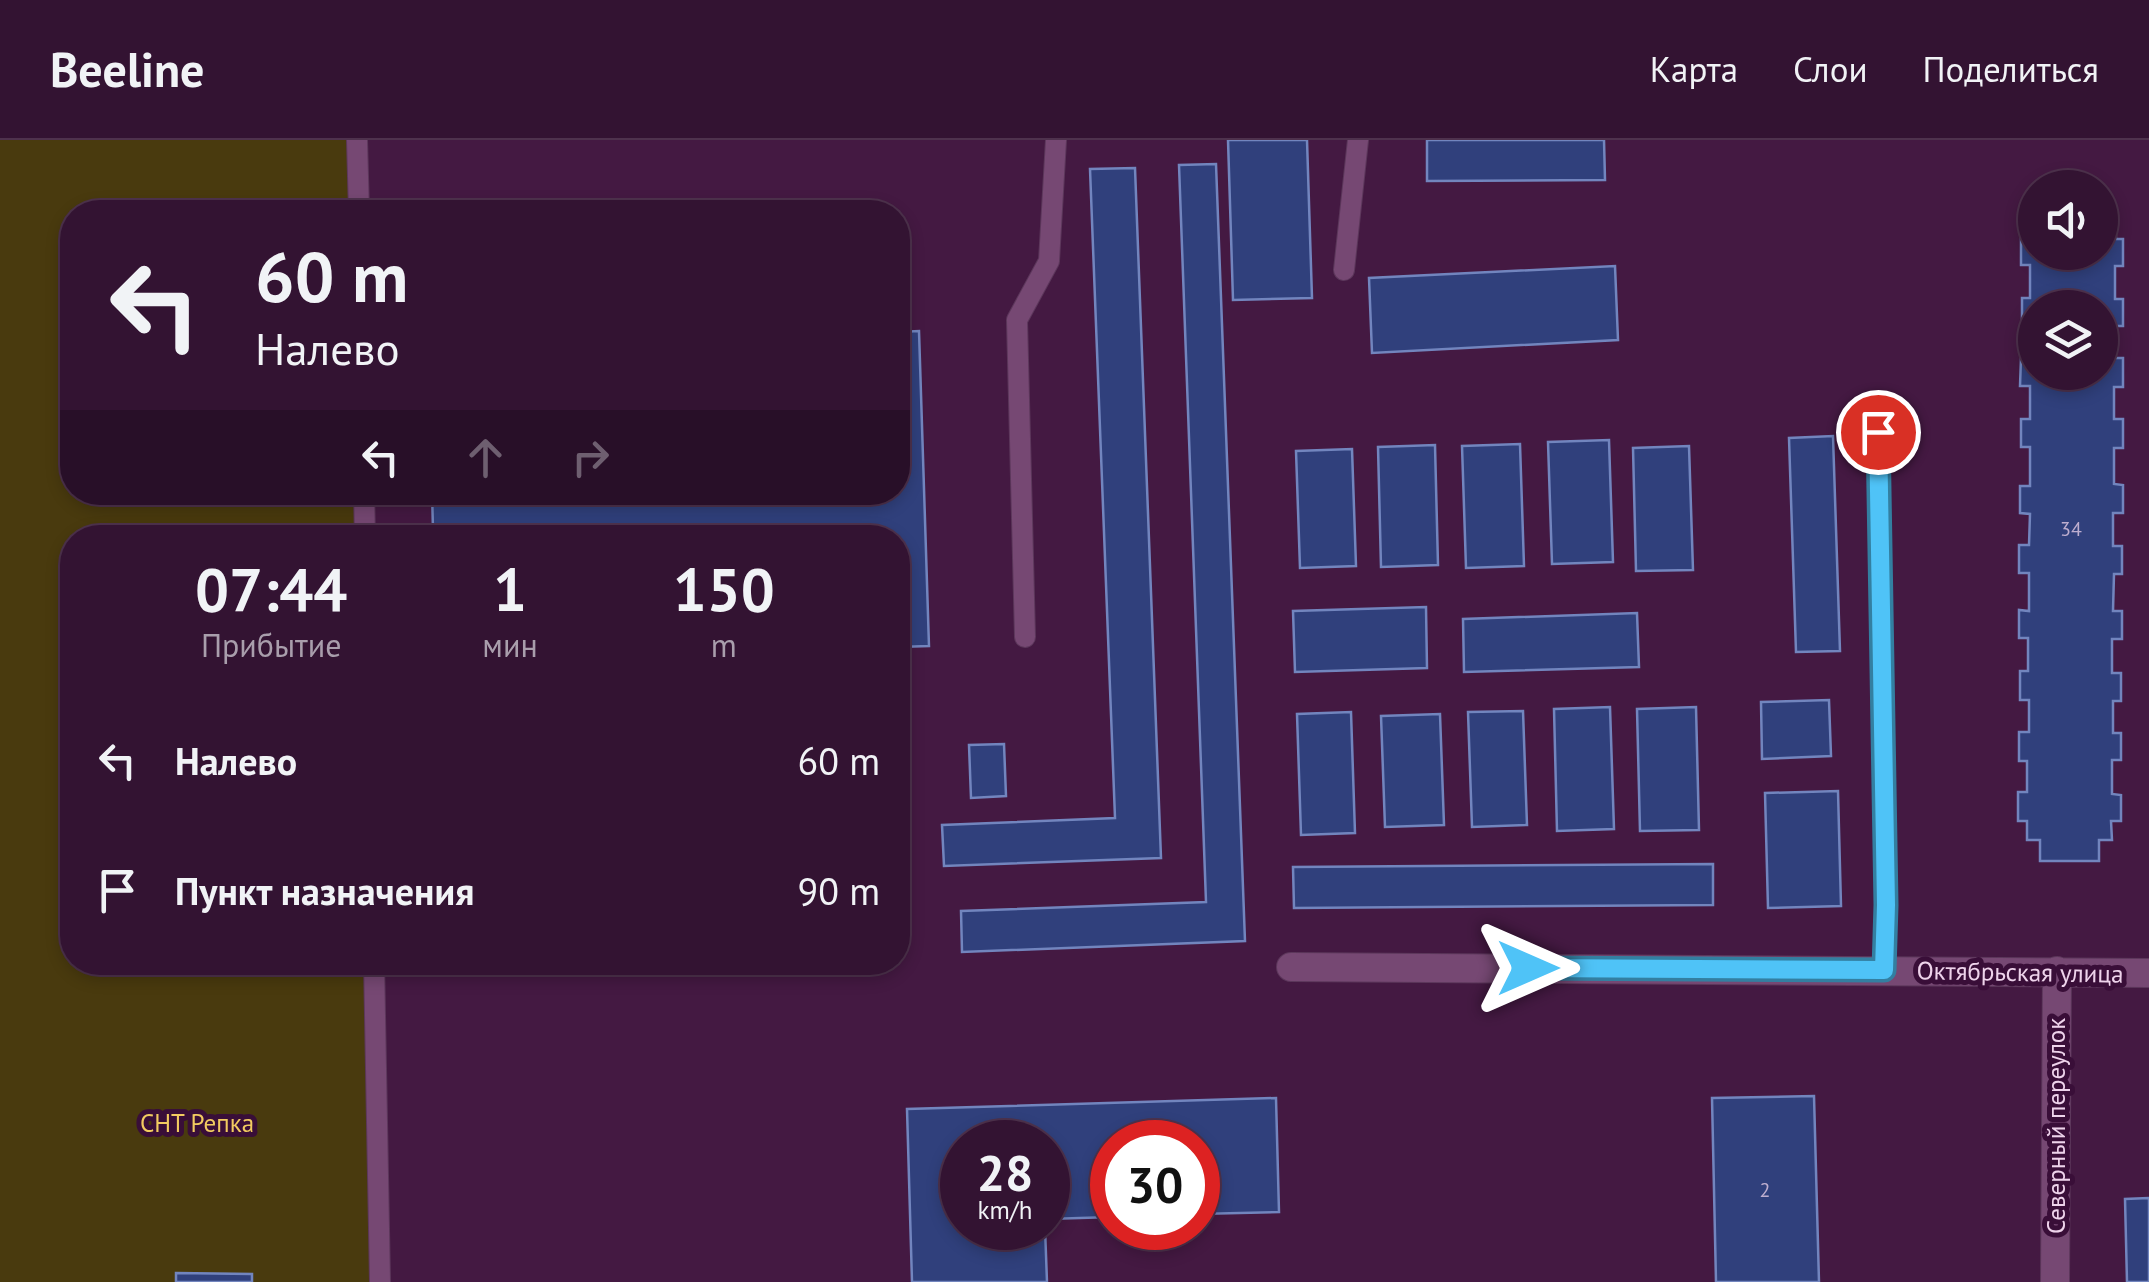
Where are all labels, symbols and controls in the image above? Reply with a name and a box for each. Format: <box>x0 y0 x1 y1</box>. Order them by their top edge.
text: Beeline <box>50 38 204 100</box>
text: Карта <box>1650 46 1738 92</box>
text: Слои <box>1793 46 1868 92</box>
text: Поделиться <box>1923 46 2099 92</box>
map controls <box>2018 170 2118 390</box>
button: sound <box>2018 170 2118 270</box>
text: 60 m <box>255 231 408 321</box>
icon: left <box>90 240 220 370</box>
button: layers <box>2018 290 2118 390</box>
text: Налево <box>255 319 400 377</box>
pin <box>1836 390 1921 475</box>
icon: arrive <box>1851 405 1906 460</box>
icon: left <box>353 430 408 485</box>
icon: ahead <box>458 430 513 485</box>
icon: right <box>563 430 618 485</box>
house number: 34 <box>2060 516 2082 542</box>
text: 07:44 <box>195 550 347 628</box>
text: 1 <box>493 550 527 628</box>
text: 150 <box>673 550 775 628</box>
text: Прибытие <box>201 624 341 666</box>
text: мин <box>482 624 538 666</box>
text: m <box>711 624 737 666</box>
icon: left <box>90 733 145 788</box>
text: Налево <box>175 736 297 785</box>
text: 60 m <box>798 736 880 785</box>
icon: arrive <box>90 863 145 918</box>
text: Пункт назначения <box>175 866 474 915</box>
text: 90 m <box>798 866 880 915</box>
position arrow <box>1476 916 1580 1020</box>
street label: Октябрьская улица <box>1916 954 2124 990</box>
street label: Северный переулок <box>2040 1018 2072 1234</box>
park label: СНТ Репка <box>140 1107 254 1139</box>
speed limit sign: 30 <box>1090 1120 1220 1250</box>
text: 28 <box>977 1140 1033 1205</box>
house number: 2 <box>1760 1177 1770 1203</box>
text: km/h <box>978 1194 1032 1226</box>

